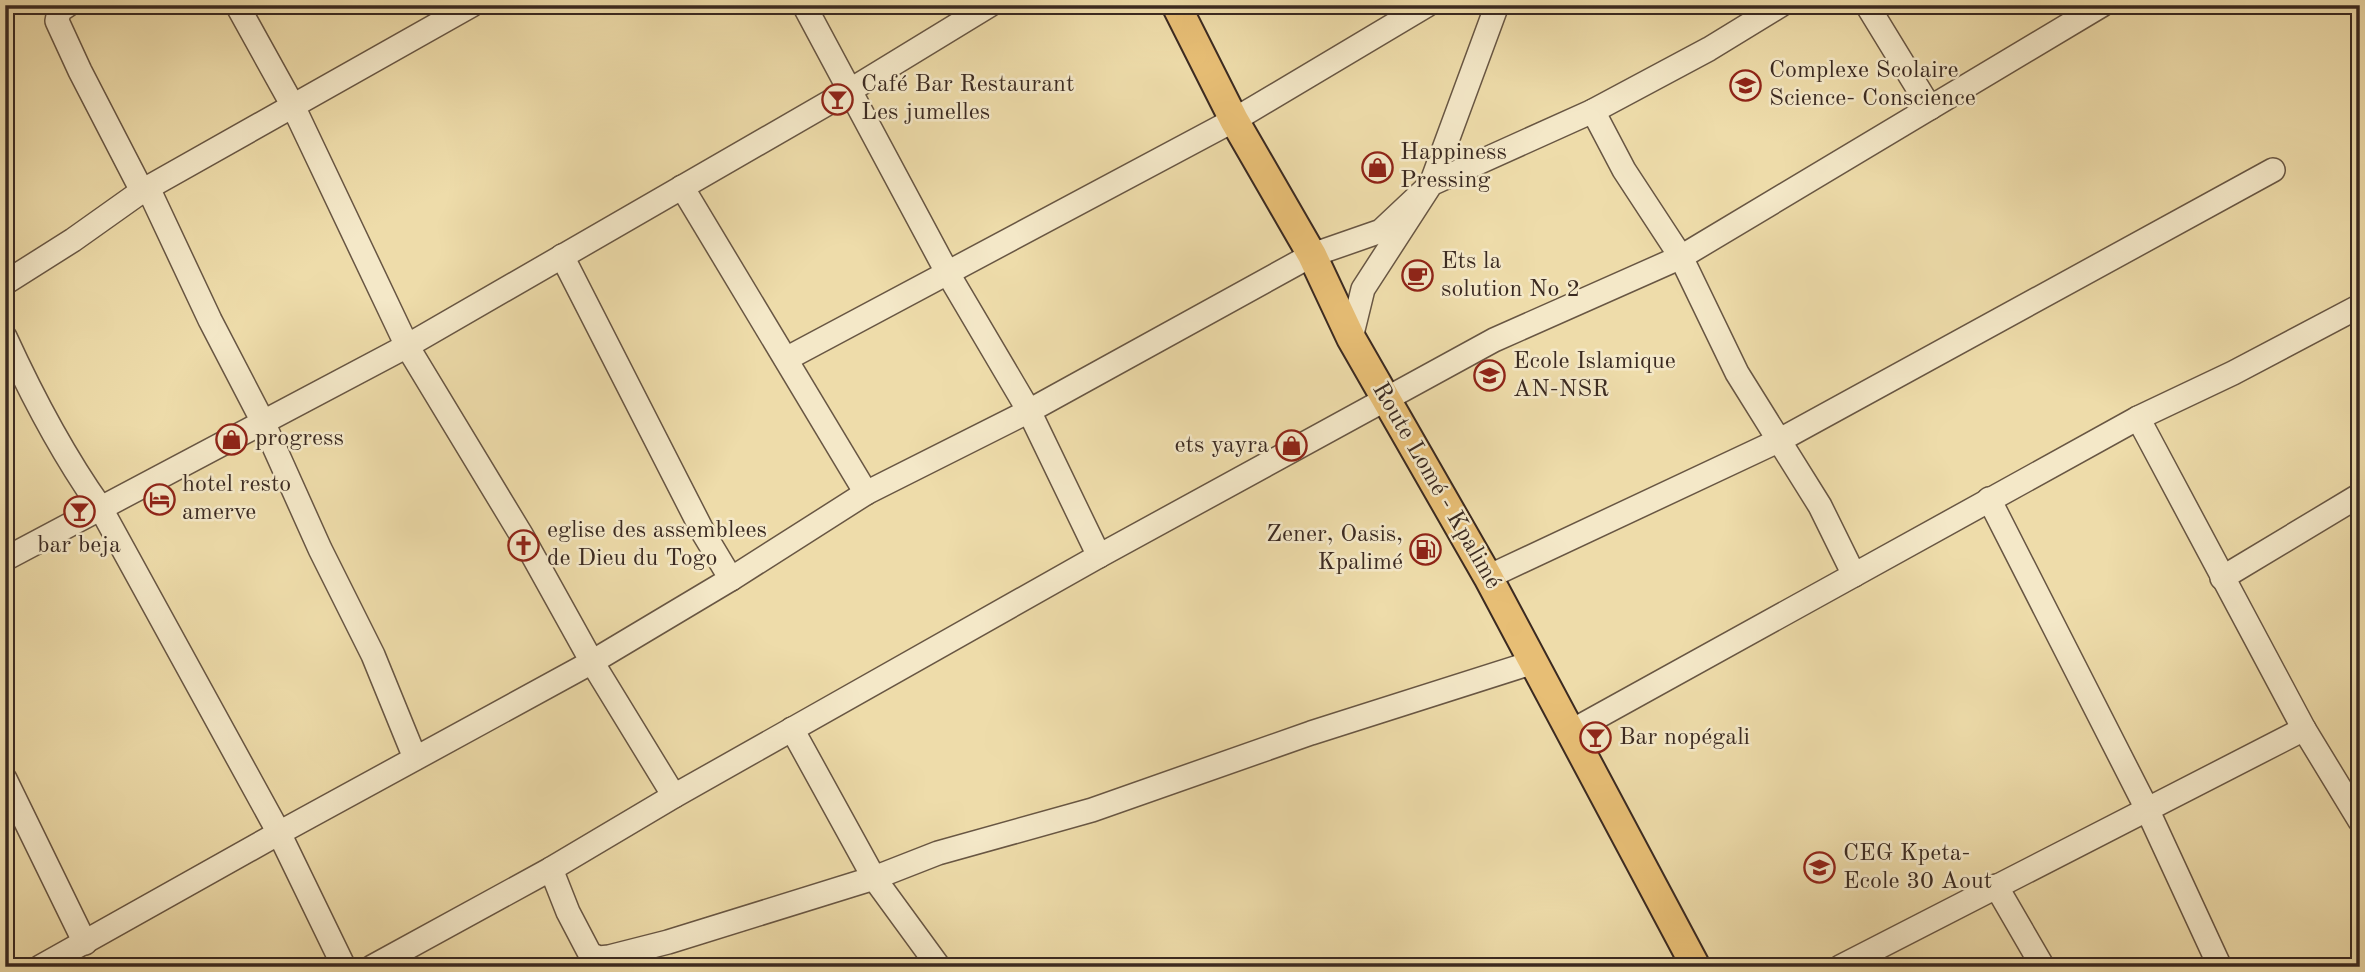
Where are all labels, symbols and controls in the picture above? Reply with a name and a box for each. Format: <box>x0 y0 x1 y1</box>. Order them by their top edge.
place label: Complexe Scolaire Science- Conscience <box>1769 59 1976 111</box>
school or university icon: Complexe Scolaire Science- Conscience <box>1729 68 1763 102</box>
place label: Café Bar Restaurant Les jumelles <box>861 73 1074 125</box>
bar icon: Café Bar Restaurant Les jumelles <box>821 82 855 116</box>
place label: Happiness Pressing <box>1400 141 1507 193</box>
shop icon: Happiness Pressing <box>1360 150 1394 184</box>
place label: Ets la solution No 2 <box>1441 250 1580 302</box>
cafe icon: Ets la solution No 2 <box>1401 259 1435 293</box>
place label: Ecole Islamique AN-NSR <box>1513 350 1676 402</box>
school or university icon: Ecole Islamique AN-NSR <box>1473 359 1507 393</box>
street label: Route Lomé - Kpalimé <box>1367 379 1505 593</box>
shop icon: progress <box>215 422 249 456</box>
place label: progress <box>255 427 344 451</box>
shop icon: ets yayra <box>1275 429 1309 463</box>
place label: ets yayra <box>1175 434 1269 458</box>
place label: hotel resto amerve <box>182 473 291 525</box>
hotel icon: hotel resto amerve <box>142 482 176 516</box>
bar icon: bar beja <box>62 495 96 529</box>
place label: eglise des assemblees de Dieu du Togo <box>547 519 767 571</box>
place label: Zener, Oasis, Kpalimé <box>1266 523 1403 575</box>
church icon: eglise des assemblees de Dieu du Togo <box>507 528 541 562</box>
fuel station icon: Zener, Oasis, Kpalimé <box>1409 532 1443 566</box>
place label: bar beja <box>37 534 121 558</box>
bar icon: Bar nopégali <box>1579 721 1613 755</box>
place label: Bar nopégali <box>1619 726 1750 750</box>
place label: CEG Kpeta- Ecole 30 Aout <box>1843 842 1992 894</box>
school or university icon: CEG Kpeta- Ecole 30 Aout <box>1803 851 1837 885</box>

